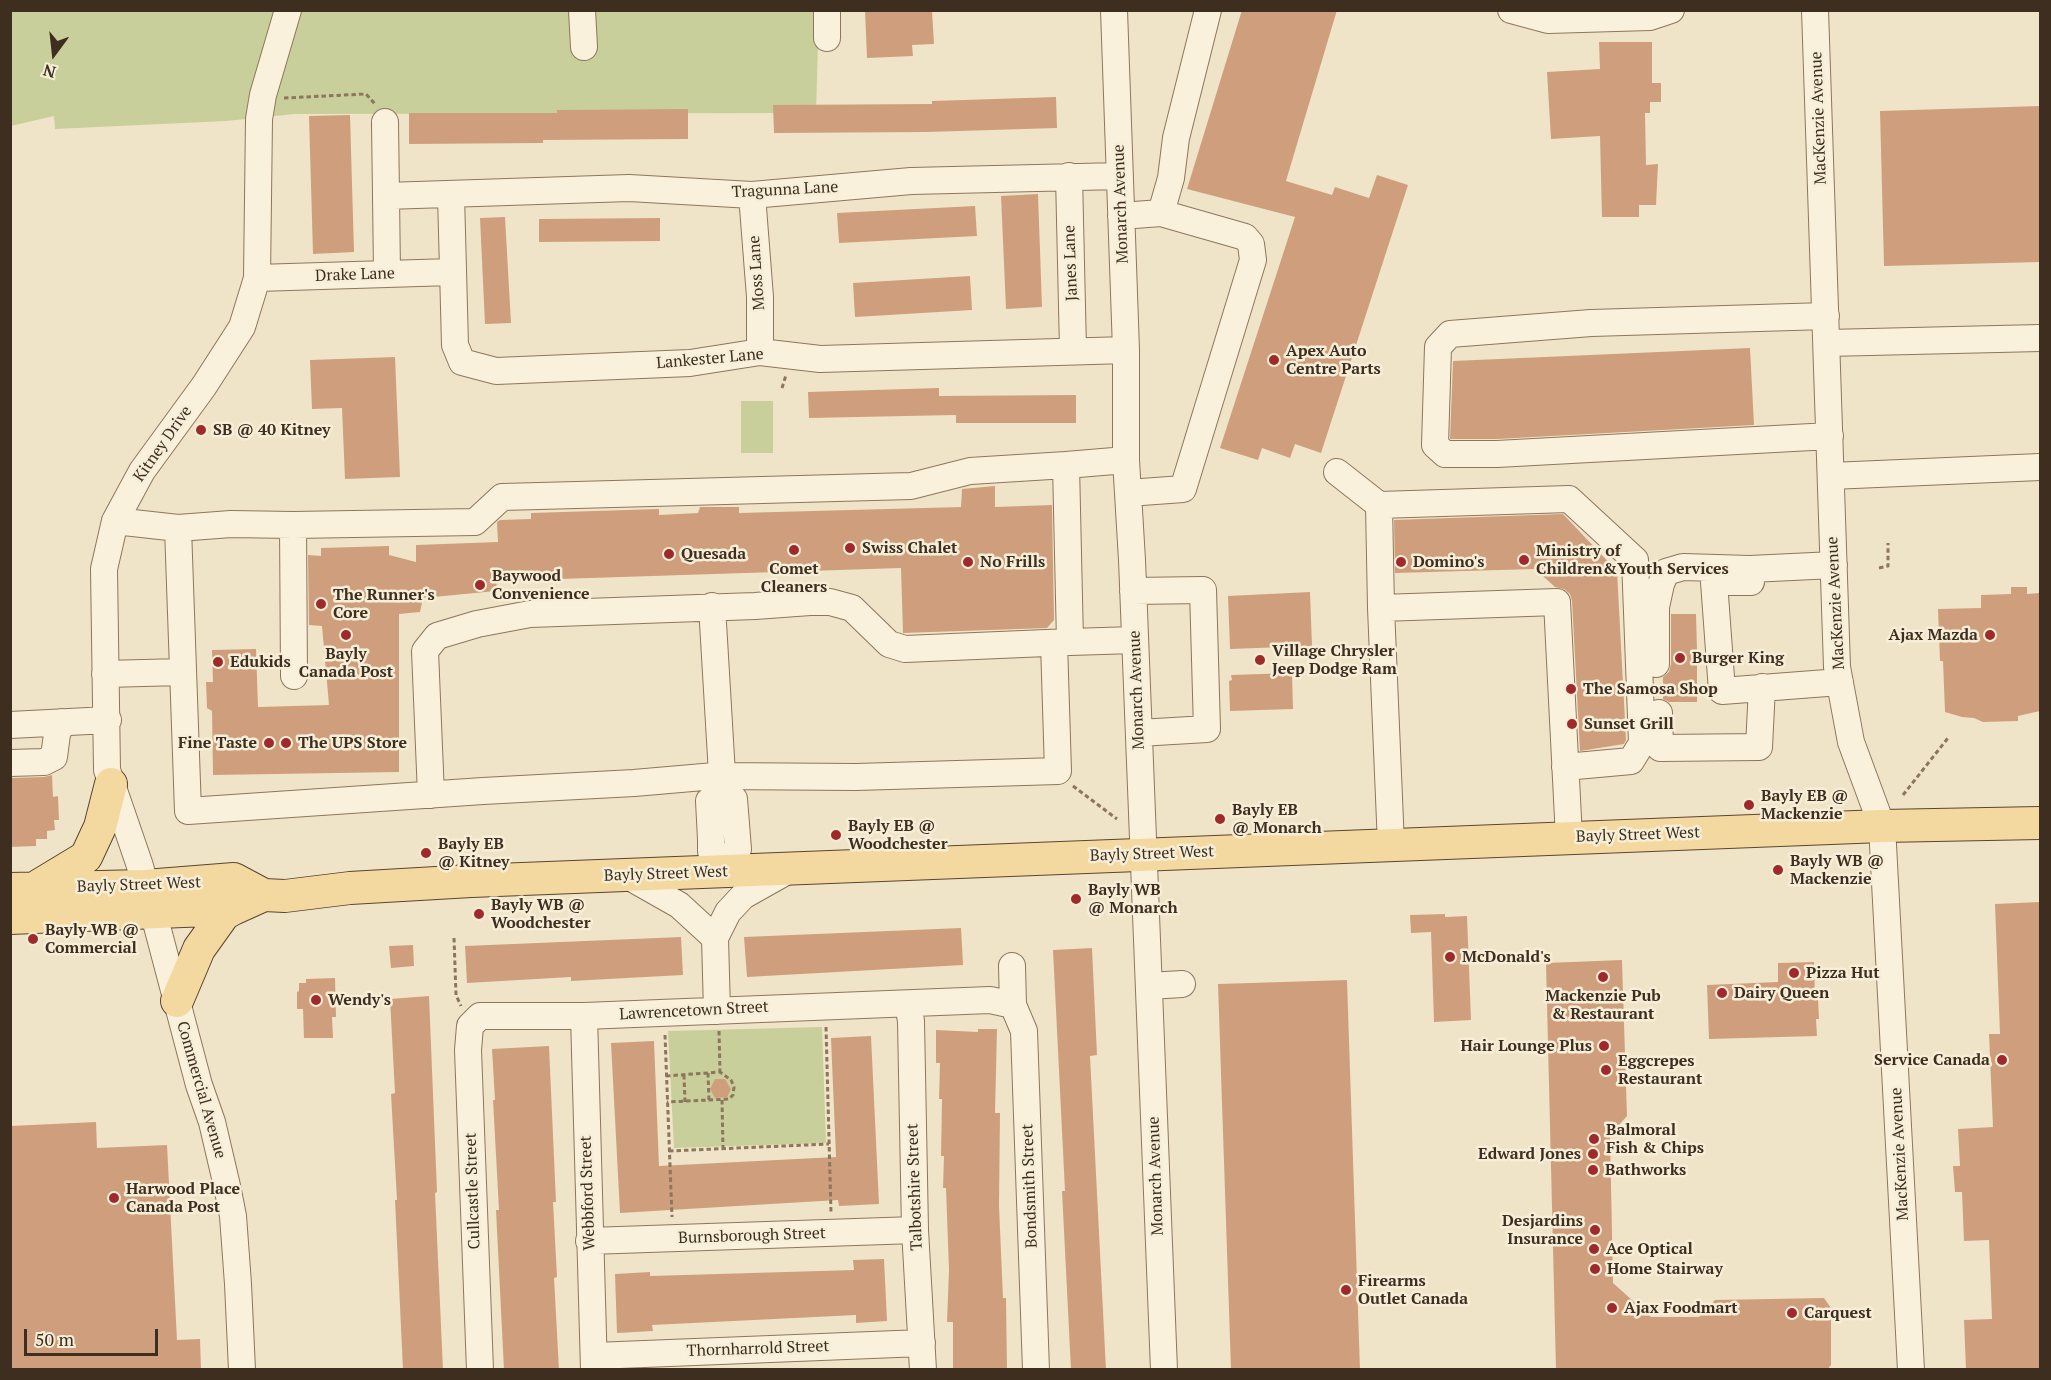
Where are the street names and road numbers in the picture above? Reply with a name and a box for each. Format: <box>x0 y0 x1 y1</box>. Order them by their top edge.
street label: MacKenzie Avenue <box>1807 51 1831 185</box>
street label: Monarch Avenue <box>1109 144 1133 264</box>
street label: Tragunna Lane <box>731 178 839 202</box>
street label: Janes Lane <box>1060 225 1082 301</box>
street label: Moss Lane <box>745 235 769 311</box>
street label: Drake Lane <box>315 264 395 286</box>
street label: Lankester Lane <box>655 345 765 373</box>
street label: Kitney Drive <box>130 402 196 486</box>
street label: MacKenzie Avenue <box>1823 536 1849 670</box>
street label: Monarch Avenue <box>1125 630 1149 750</box>
street label: Bayly Street West <box>1576 823 1700 847</box>
street label: Bayly Street West <box>1090 842 1214 866</box>
street label: Bayly Street West <box>604 862 728 886</box>
street label: Bayly Street West <box>77 873 201 897</box>
street label: Lawrencetown Street <box>619 997 769 1025</box>
street label: Commercial Avenue <box>172 1019 230 1161</box>
street label: MacKenzie Avenue <box>1887 1087 1913 1221</box>
street label: Monarch Avenue <box>1144 1116 1168 1236</box>
street label: Talbotshire Street <box>903 1123 927 1251</box>
street label: Bondsmith Street <box>1018 1123 1042 1249</box>
street label: Cullcastle Street <box>461 1132 485 1250</box>
street label: Webbford Street <box>576 1135 600 1251</box>
street label: Burnsborough Street <box>678 1224 826 1248</box>
street label: Thornharrold Street <box>686 1337 830 1361</box>

